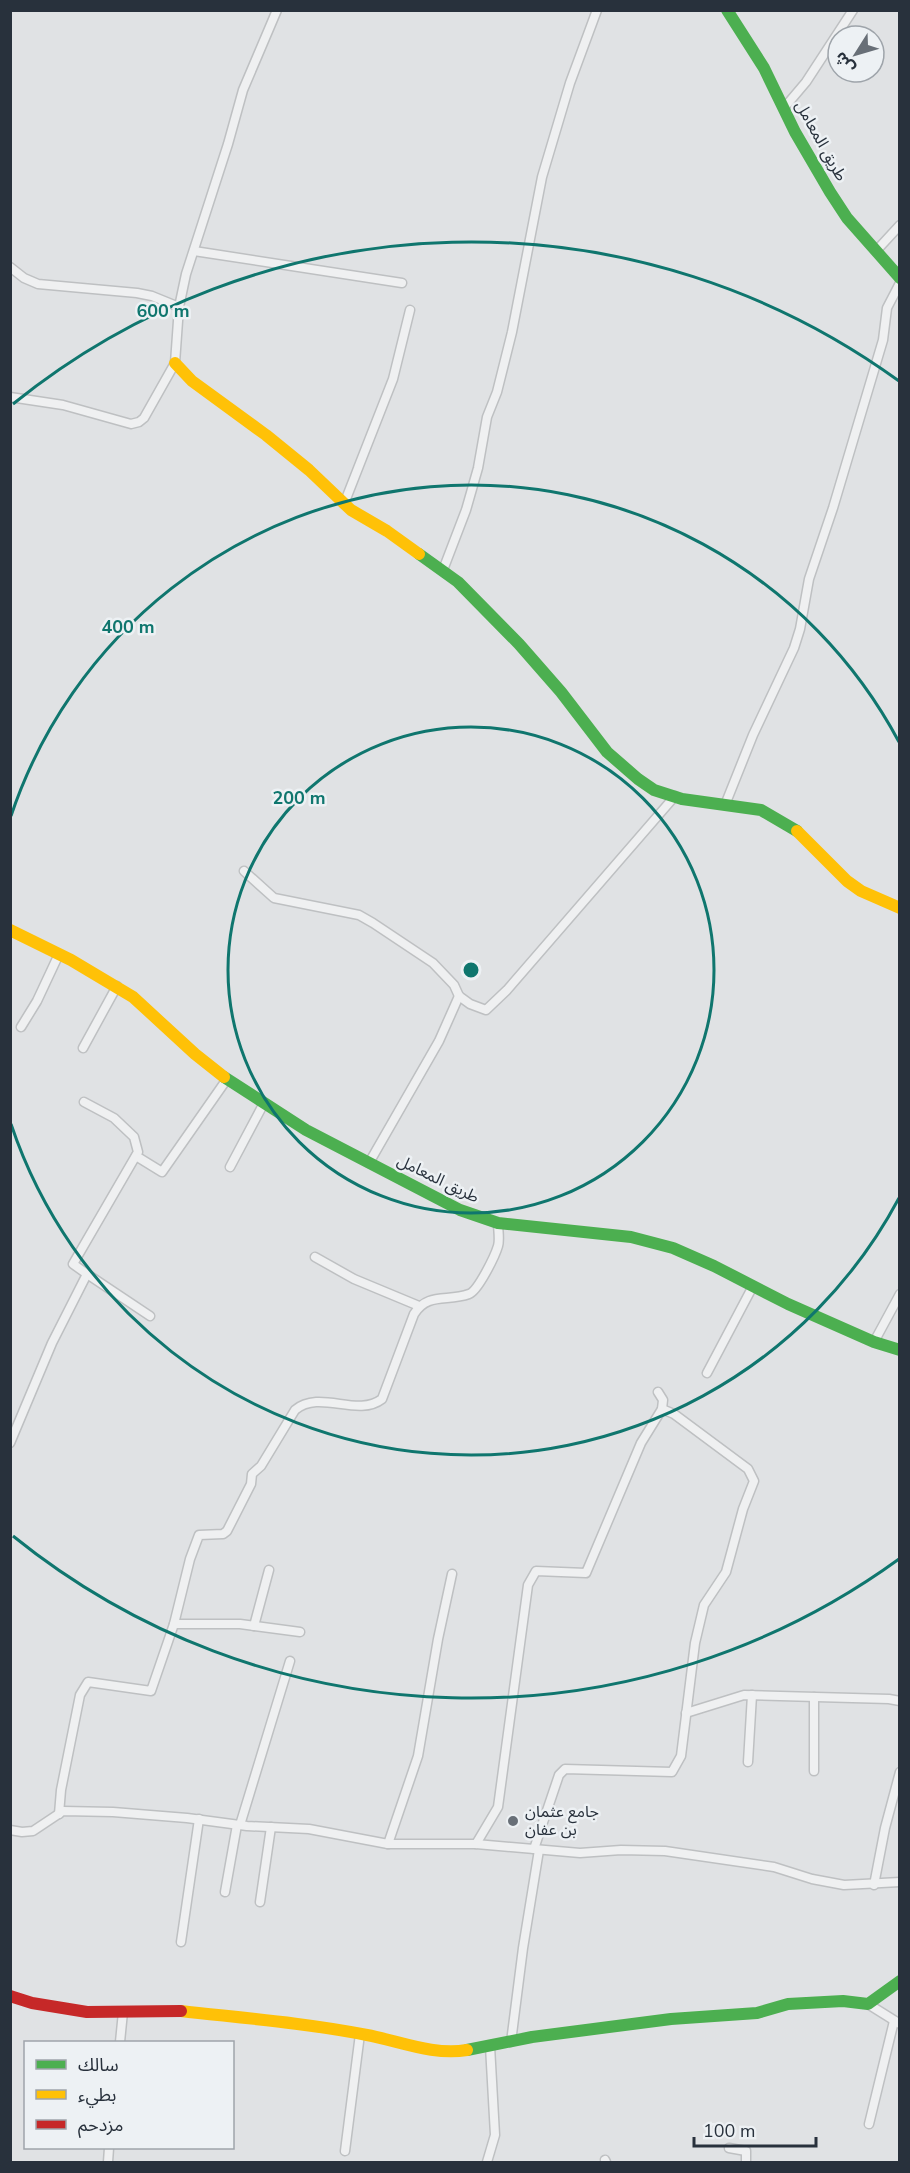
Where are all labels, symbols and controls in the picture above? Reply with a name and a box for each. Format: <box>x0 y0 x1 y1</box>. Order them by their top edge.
north arrow <box>826 24 886 84</box>
text: ش <box>829 47 860 78</box>
street label: طريق المعامل <box>790 97 852 185</box>
text: 600 m <box>136 299 190 323</box>
text: 400 m <box>101 615 155 639</box>
text: 200 m <box>272 786 326 810</box>
centre of rings <box>461 960 481 980</box>
street label: طريق المعامل <box>393 1150 483 1208</box>
place label: جامع عثمان بن عفان <box>525 1801 599 1841</box>
marker: جامع عثمان بن عفان <box>506 1814 520 1828</box>
legend <box>24 2041 234 2149</box>
text: سالك <box>78 2053 119 2077</box>
text: بطيء <box>78 2083 116 2108</box>
scale bar <box>694 2110 816 2148</box>
text: مزدحم <box>78 2113 123 2138</box>
text: 100 m <box>703 2119 755 2143</box>

